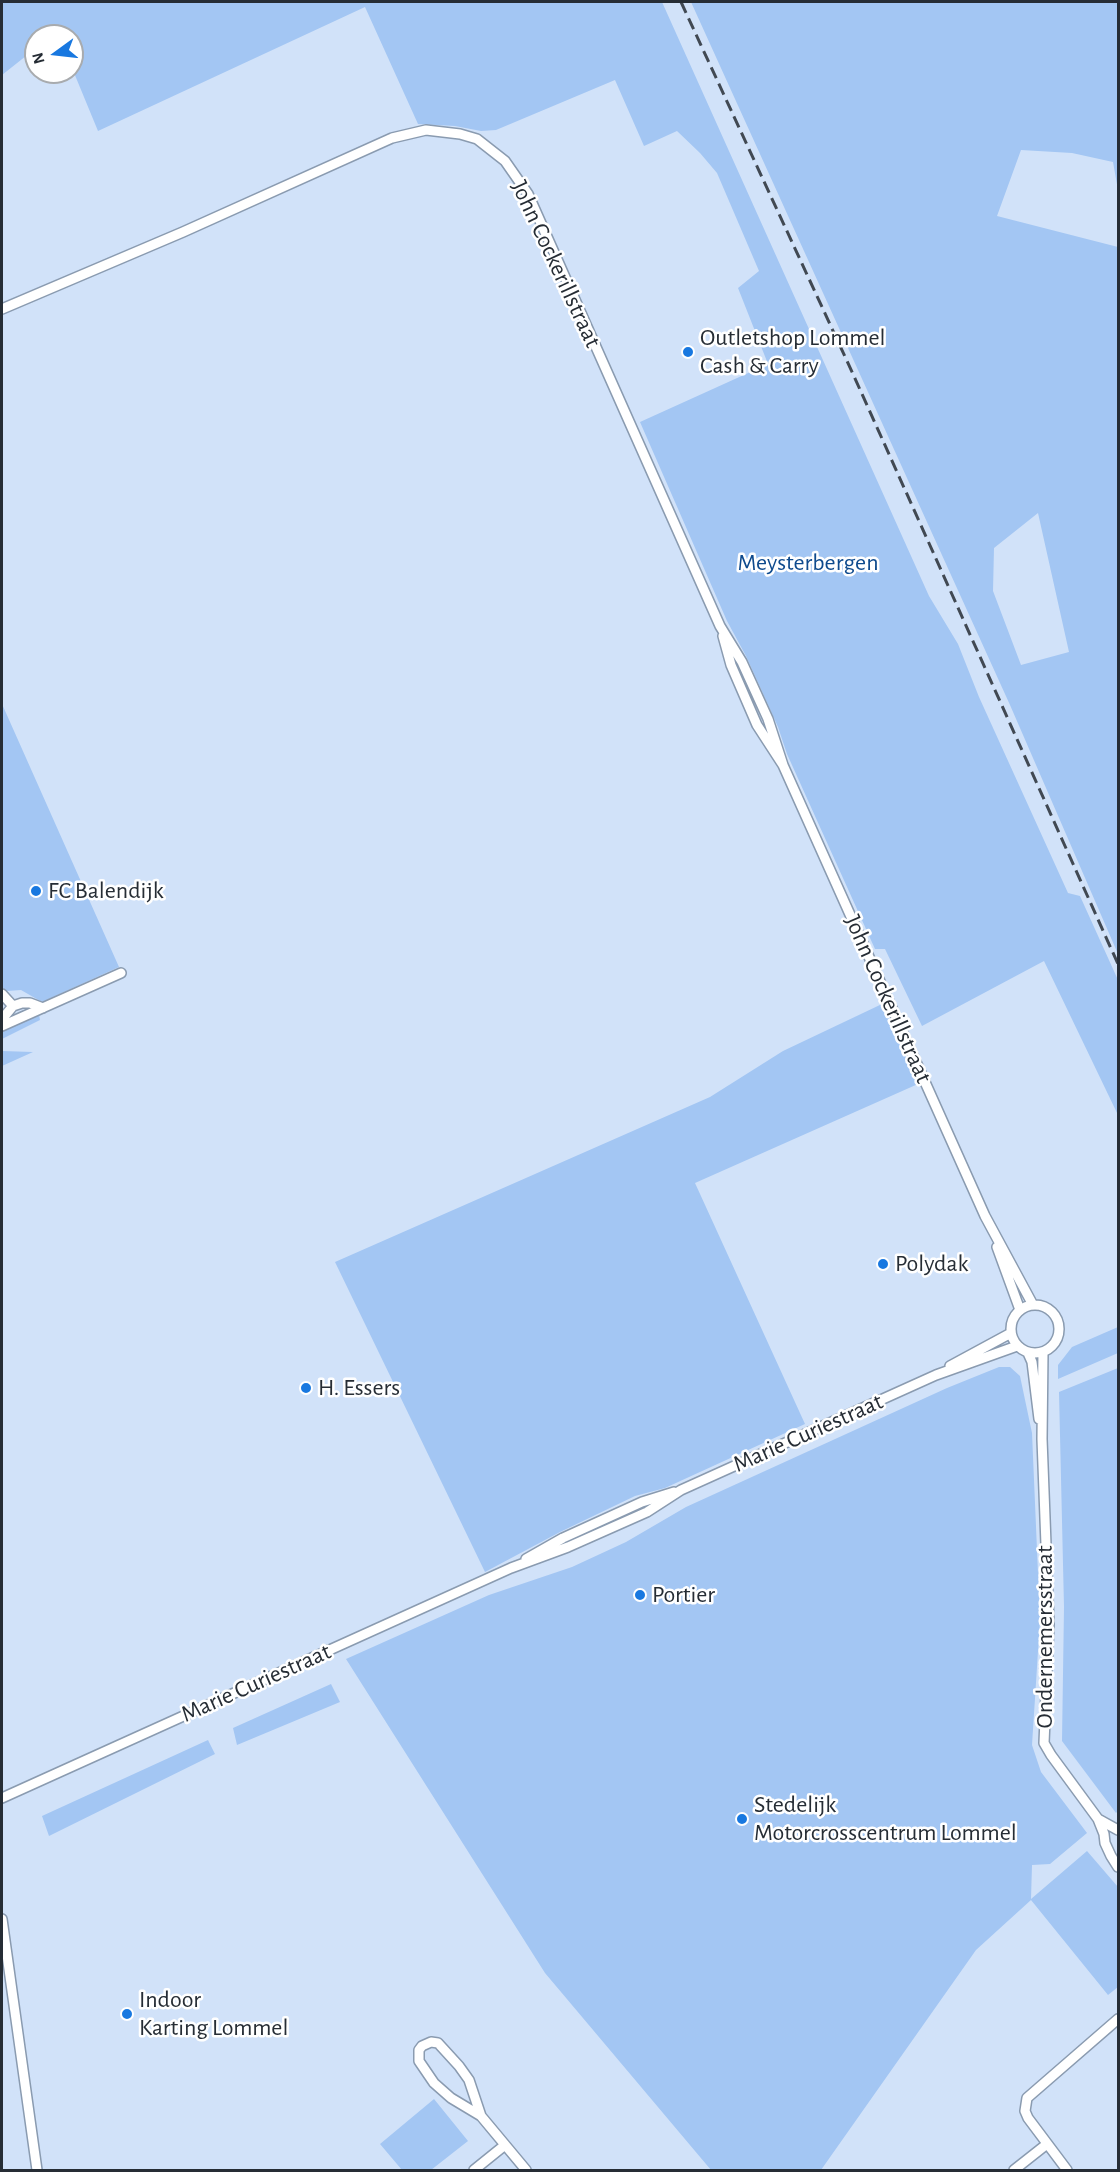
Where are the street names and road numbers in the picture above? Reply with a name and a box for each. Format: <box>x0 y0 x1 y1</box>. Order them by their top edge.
street label: John Cockerillstraat <box>505 176 607 352</box>
street label: John Cockerillstraat <box>838 910 938 1088</box>
street label: Marie Curiestraat <box>729 1387 887 1479</box>
street label: Ondernemersstraat <box>1031 1545 1059 1729</box>
street label: Marie Curiestraat <box>177 1637 335 1729</box>

